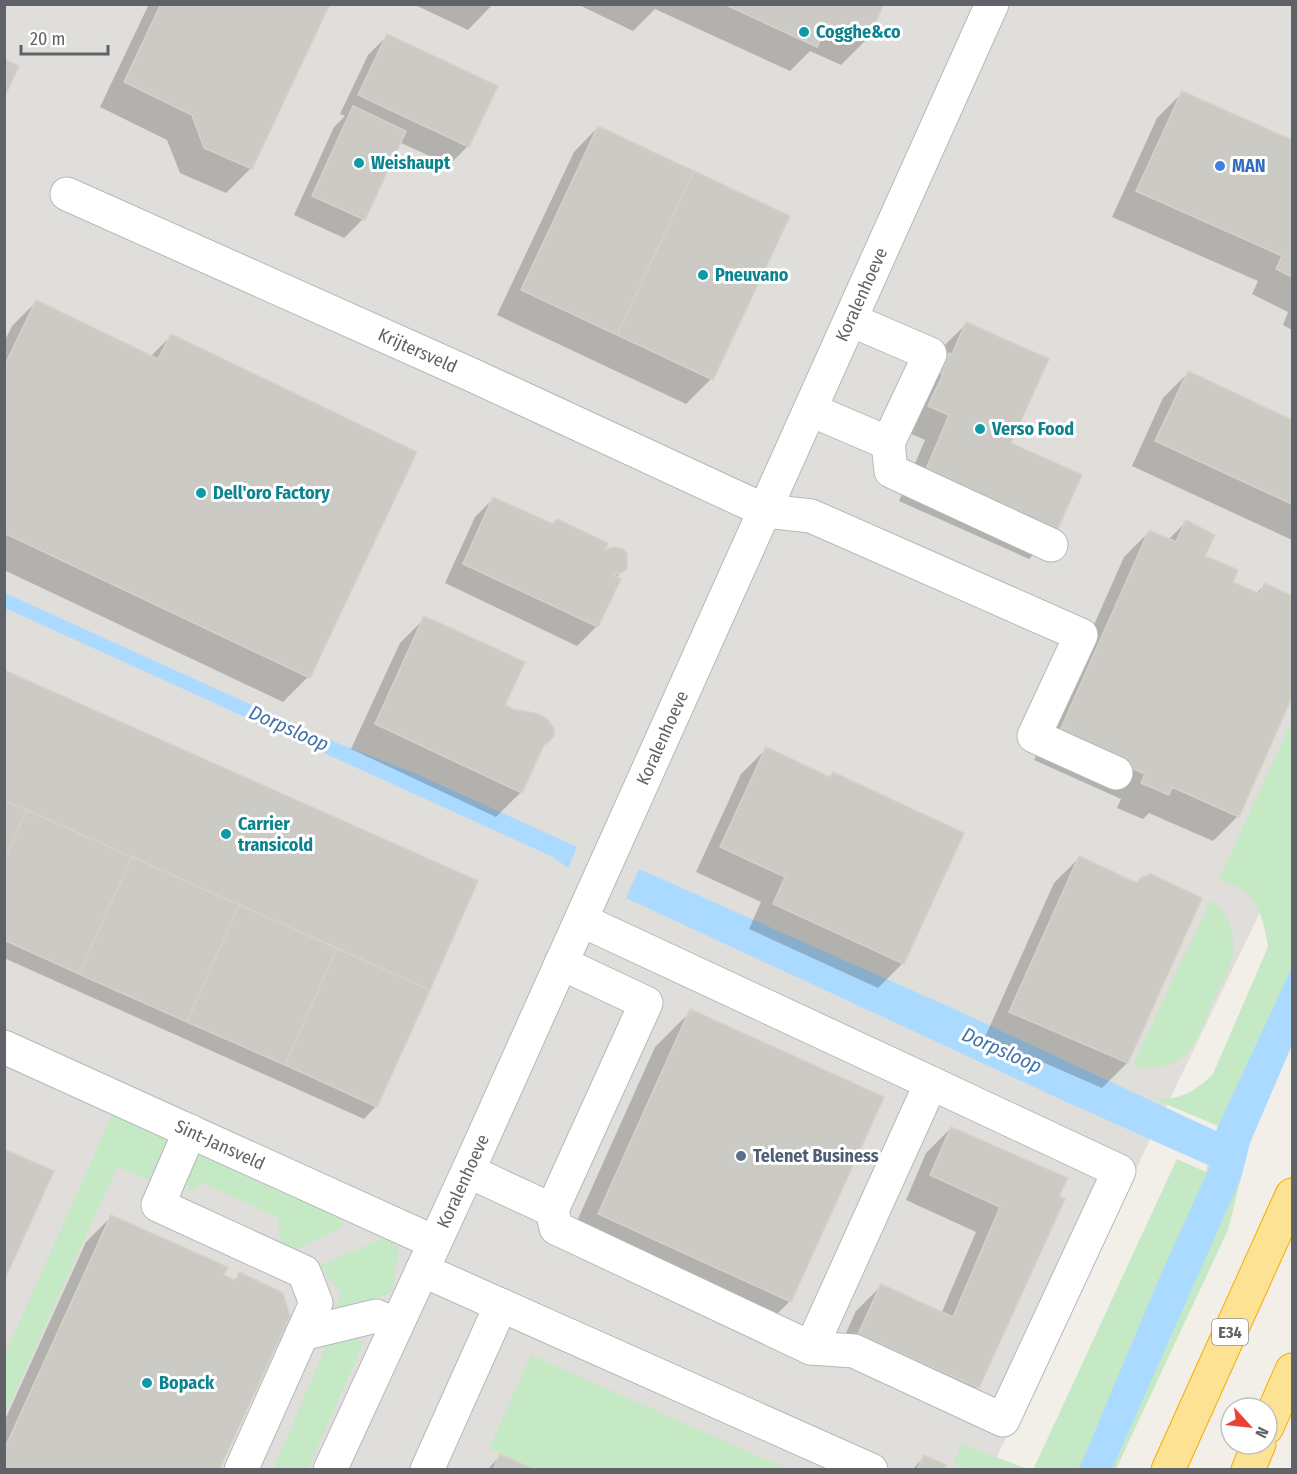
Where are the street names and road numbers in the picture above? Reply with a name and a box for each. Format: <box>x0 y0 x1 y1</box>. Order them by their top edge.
street label: Koralenhoeve <box>831 244 892 345</box>
street label: Krijtersveld <box>375 323 460 378</box>
street label: Koralenhoeve <box>632 687 693 788</box>
street label: Sint-Jansveld <box>171 1115 268 1175</box>
street label: Koralenhoeve <box>432 1131 494 1232</box>
road number: E34 <box>1212 1319 1248 1345</box>

